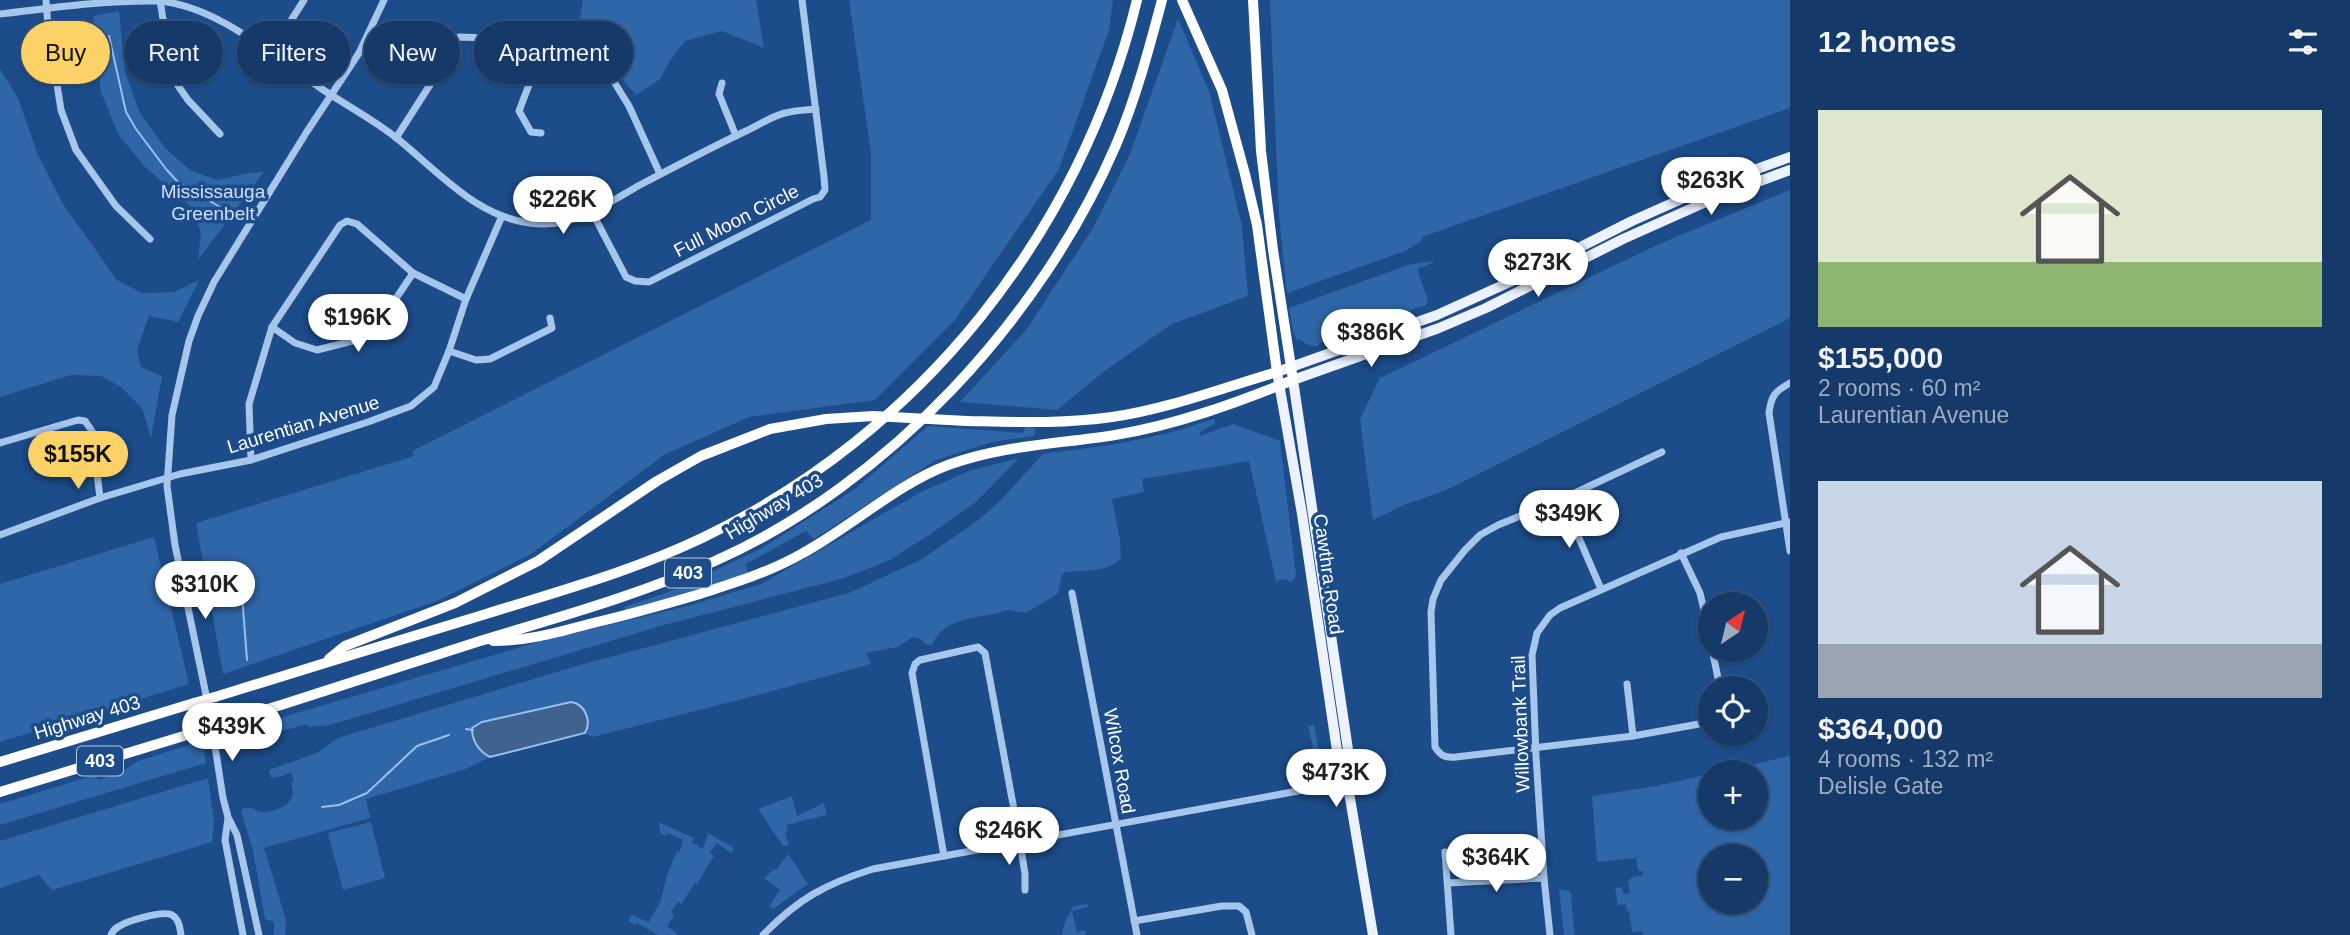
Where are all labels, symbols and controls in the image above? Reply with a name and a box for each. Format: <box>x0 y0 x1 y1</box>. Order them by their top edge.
chip: Buy <box>21 21 110 84</box>
chip: Rent <box>124 21 223 84</box>
chip: Filters <box>237 21 350 84</box>
chip: New <box>364 21 460 84</box>
chip: Apartment <box>474 21 633 84</box>
icon: filters <box>2284 23 2322 61</box>
text: 12 homes <box>1818 25 1956 58</box>
icon: home <box>2007 156 2133 282</box>
pin: $263K <box>1662 158 1760 217</box>
text: $263K <box>1677 167 1745 193</box>
pin: $226K <box>514 176 612 236</box>
street label: Full Moon Circle <box>670 180 802 261</box>
park label: Mississauga Greenbelt <box>161 181 266 224</box>
text: $226K <box>529 186 597 212</box>
pin: $273K <box>1489 240 1587 299</box>
text: $273K <box>1504 249 1572 275</box>
pin: $196K <box>309 294 407 354</box>
text: $196K <box>324 304 392 330</box>
pin: $386K <box>1322 310 1420 369</box>
text: $386K <box>1337 319 1405 345</box>
text: $155,000 <box>1818 341 1943 374</box>
text: 2 rooms · 60 m² <box>1818 375 1980 401</box>
street label: Laurentian Avenue <box>224 391 382 458</box>
text: Laurentian Avenue <box>1818 402 2009 428</box>
pin: $155K <box>29 432 127 491</box>
text: $155K <box>44 441 112 467</box>
street label: Highway 403 <box>722 469 827 544</box>
pin: $349K <box>1520 490 1618 550</box>
text: $349K <box>1535 500 1603 526</box>
street label: Cawthra Road <box>1310 512 1347 636</box>
icon: home <box>2007 527 2133 653</box>
road number: 403 <box>665 558 711 588</box>
pin: $310K <box>156 562 254 621</box>
text: $310K <box>171 571 239 597</box>
north arrow <box>1698 592 1768 662</box>
map controls <box>1698 592 1768 914</box>
street label: Willowbank Trail <box>1508 655 1533 793</box>
button: locate <box>1698 676 1768 746</box>
street label: Highway 403 <box>32 691 143 744</box>
pin: $439K <box>183 704 281 763</box>
street label: Wilcox Road <box>1100 707 1139 815</box>
text: $364,000 <box>1818 712 1943 745</box>
text: $439K <box>198 713 266 739</box>
road number: 403 <box>77 746 123 776</box>
text: 4 rooms · 132 m² <box>1818 746 1993 772</box>
pin: $473K <box>1287 750 1385 809</box>
text: $473K <box>1302 759 1370 785</box>
button: + <box>1698 760 1768 830</box>
text: Delisle Gate <box>1818 773 1943 799</box>
pin: $246K <box>960 808 1058 867</box>
text: $246K <box>975 817 1043 843</box>
pin: $364K <box>1447 834 1545 894</box>
text: $364K <box>1462 844 1530 870</box>
button: − <box>1698 844 1768 914</box>

